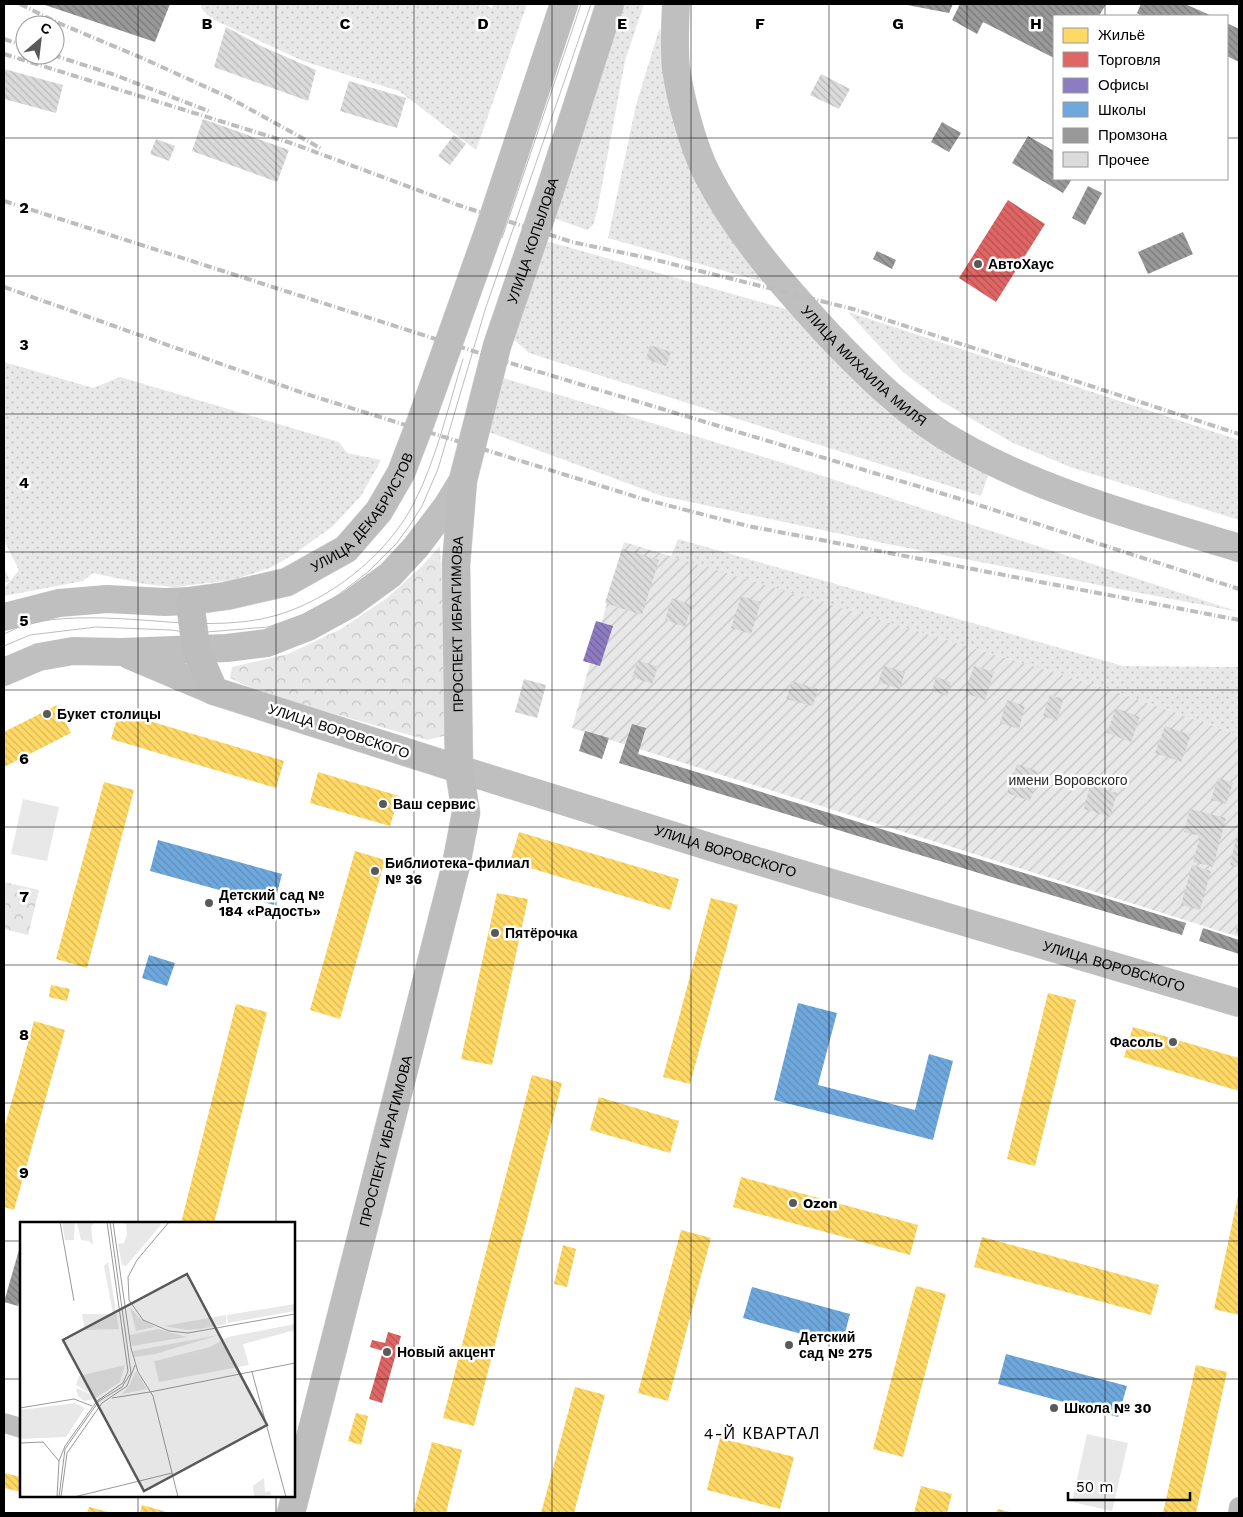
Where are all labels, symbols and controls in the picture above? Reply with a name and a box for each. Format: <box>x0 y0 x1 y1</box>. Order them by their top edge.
text: B <box>202 14 213 33</box>
text: C <box>340 14 351 33</box>
text: D <box>477 14 489 33</box>
text: E <box>617 14 627 33</box>
text: F <box>755 14 765 33</box>
text: G <box>892 14 904 33</box>
text: H <box>1030 14 1042 33</box>
north arrow <box>15 15 65 65</box>
legend <box>1053 15 1228 180</box>
text: С <box>38 19 54 38</box>
text: Жильё <box>1098 26 1145 44</box>
text: Торговля <box>1098 51 1161 69</box>
text: Офисы <box>1098 76 1149 94</box>
text: Школы <box>1098 101 1146 119</box>
text: Промзона <box>1098 126 1168 144</box>
text: Прочее <box>1098 151 1150 169</box>
street label: УЛИЦА КОПЫЛОВА <box>504 175 562 306</box>
text: 2 <box>19 198 29 217</box>
place label: АвтоХаус <box>988 256 1054 272</box>
marker: АвтоХаус <box>972 258 984 270</box>
street label: УЛИЦА МИХАИЛА МИЛЯ <box>798 302 930 429</box>
text: 3 <box>19 335 29 354</box>
street label: УЛИЦА ДЕКАБРИСТОВ <box>308 450 416 575</box>
text: 4 <box>19 473 29 492</box>
street label: ПРОСПЕКТ ИБРАГИМОВА <box>448 535 466 713</box>
text: 5 <box>19 611 29 630</box>
street label: УЛИЦА ВОРОВСКОГО <box>266 701 412 761</box>
place label: Букет столицы <box>57 706 161 722</box>
marker: Букет столицы <box>41 708 53 720</box>
text: 6 <box>19 749 29 768</box>
park label: имени Воровского <box>1008 772 1128 788</box>
place label: Ваш сервис <box>393 796 476 812</box>
marker: Ваш сервис <box>377 798 389 810</box>
street label: УЛИЦА ВОРОВСКОГО <box>653 822 799 880</box>
place label: Библиотека-филиал № 36 <box>385 855 530 887</box>
marker: Библиотека-филиал № 36 <box>369 865 381 877</box>
text: 7 <box>19 887 29 906</box>
place label: Детский сад № 184 «Радость» <box>219 887 324 919</box>
marker: Детский сад № 184 «Радость» <box>203 897 215 909</box>
place label: Пятёрочка <box>505 925 578 941</box>
marker: Пятёрочка <box>489 927 501 939</box>
street label: УЛИЦА ВОРОВСКОГО <box>1041 938 1187 995</box>
text: 8 <box>19 1025 29 1044</box>
place label: Фасоль <box>1110 1034 1163 1050</box>
marker: Фасоль <box>1167 1036 1179 1048</box>
street label: ПРОСПЕКТ ИБРАГИМОВА <box>356 1053 415 1228</box>
text: 9 <box>19 1163 29 1182</box>
place label: Ozon <box>803 1195 838 1211</box>
marker: Ozon <box>787 1197 799 1209</box>
inset map <box>20 1222 295 1497</box>
place label: Детский сад № 275 <box>799 1329 873 1361</box>
marker: Детский сад № 275 <box>783 1339 795 1351</box>
place label: Новый акцент <box>397 1344 495 1360</box>
marker: Новый акцент <box>381 1346 393 1358</box>
place label: Школа № 30 <box>1064 1400 1151 1416</box>
marker: Школа № 30 <box>1048 1402 1060 1414</box>
district label: 4-Й КВАРТАЛ <box>704 1424 820 1443</box>
scale bar <box>1068 1470 1190 1502</box>
text: 50 m <box>1076 1478 1113 1496</box>

